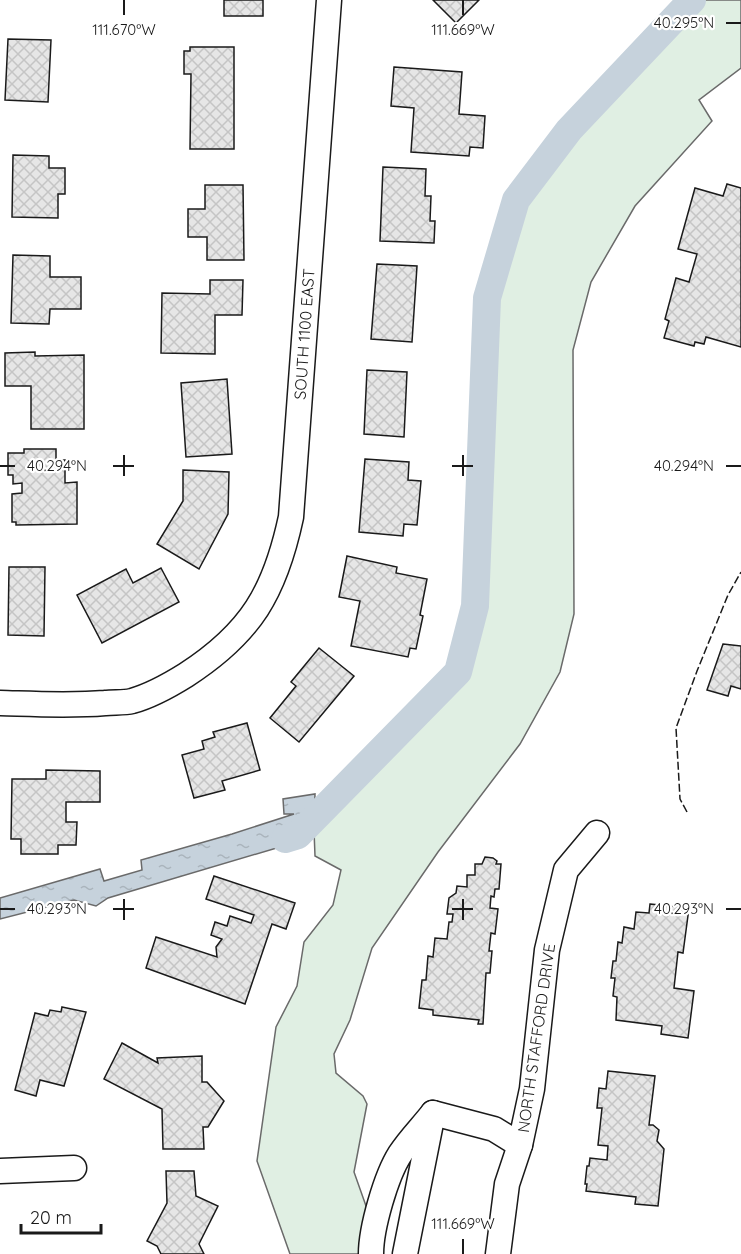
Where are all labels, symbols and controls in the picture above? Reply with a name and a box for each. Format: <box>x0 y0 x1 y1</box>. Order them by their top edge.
text: 40.295°N <box>654 13 714 32</box>
text: 111.670°W <box>92 20 156 39</box>
text: 111.669°W <box>431 20 495 39</box>
street label: SOUTH 1100 EAST <box>289 267 319 400</box>
text: 40.294°N <box>27 456 87 475</box>
text: 40.294°N <box>654 456 714 475</box>
text: 40.293°N <box>27 899 87 918</box>
text: 40.293°N <box>654 899 714 918</box>
street label: NORTH STAFFORD DRIVE <box>513 942 559 1134</box>
scale bar <box>21 1197 100 1235</box>
text: 20 m <box>30 1206 72 1229</box>
text: 111.669°W <box>431 1214 495 1233</box>

